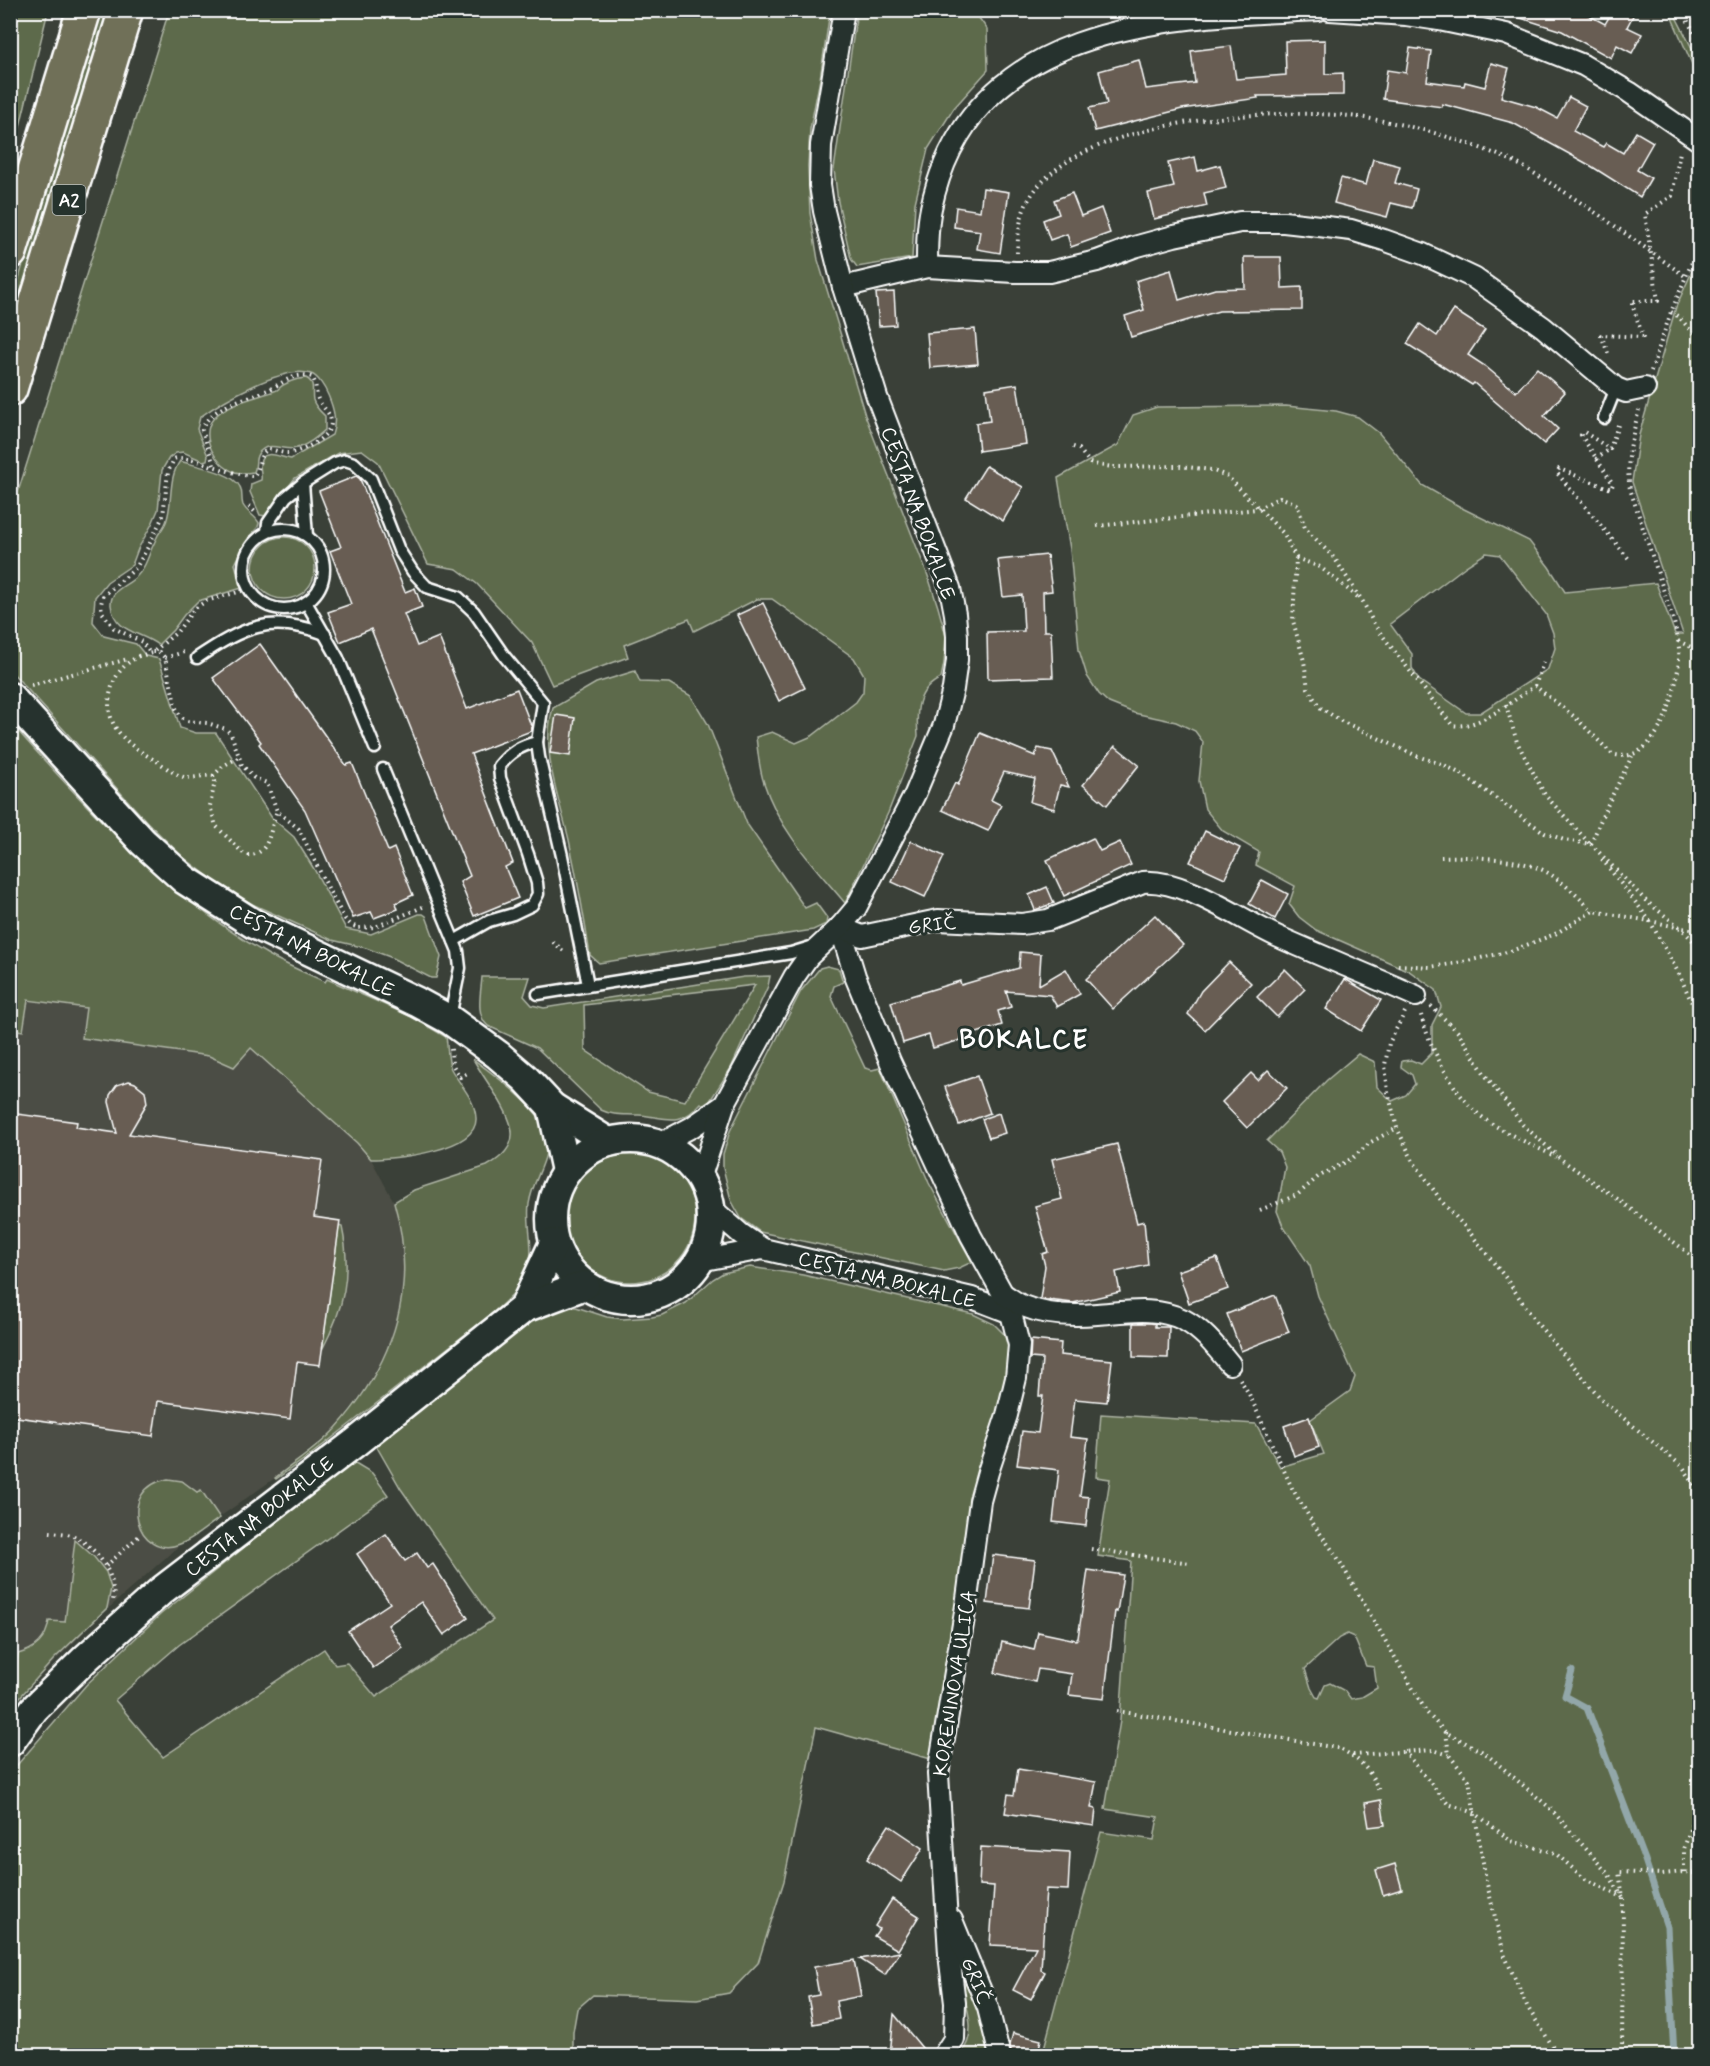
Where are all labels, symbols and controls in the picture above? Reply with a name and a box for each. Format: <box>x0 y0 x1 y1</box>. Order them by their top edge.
road number: A2 <box>52 185 86 215</box>
street label: CESTA NA BOKALCE <box>874 423 961 604</box>
street label: CESTA NA BOKALCE <box>224 898 399 1005</box>
street label: GRIČ <box>907 909 959 942</box>
district label: BOKALCE <box>959 1024 1089 1058</box>
street label: CESTA NA BOKALCE <box>795 1245 978 1316</box>
street label: CESTA NA BOKALCE <box>180 1450 340 1584</box>
street label: KORENINOVA ULICA <box>927 1588 984 1778</box>
street label: GRIČ <box>954 1953 997 2010</box>

